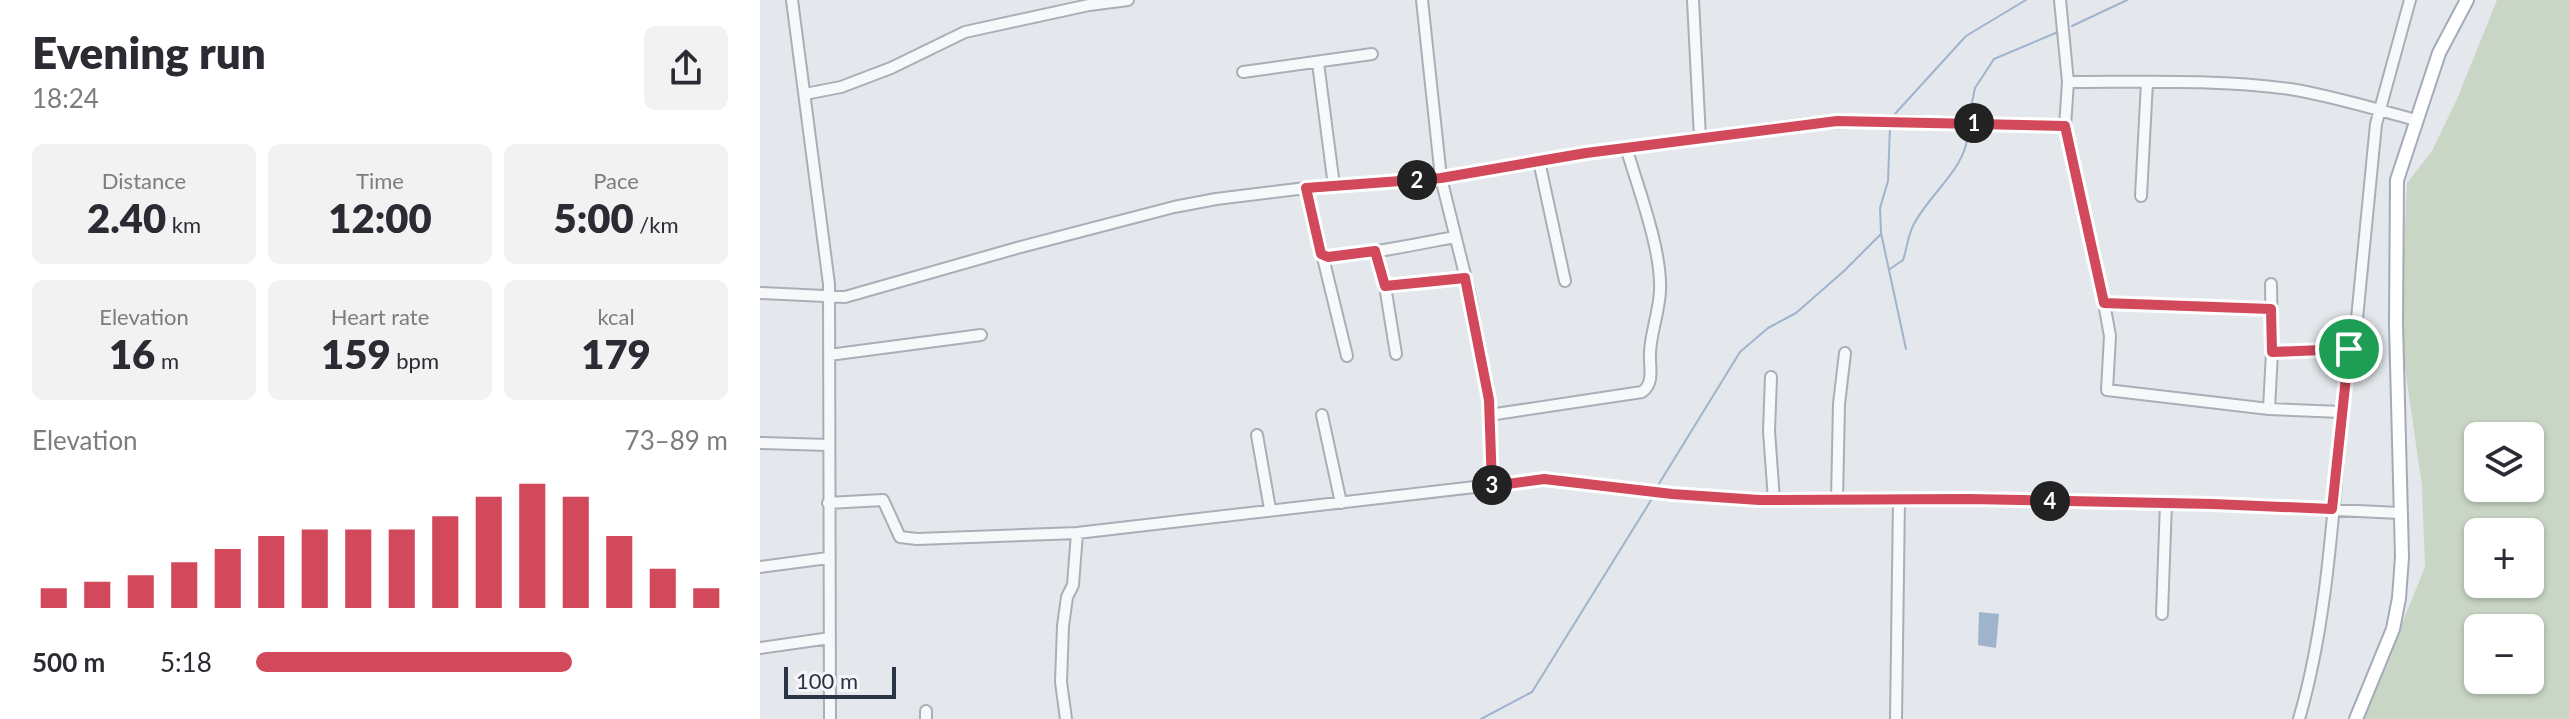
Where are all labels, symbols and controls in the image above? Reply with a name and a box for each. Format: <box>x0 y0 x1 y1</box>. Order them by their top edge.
text: Evening run <box>32 26 266 78</box>
button: share <box>644 26 728 110</box>
text: 18:24 <box>32 82 99 114</box>
pin: 1 <box>1954 103 1994 143</box>
text: 1 <box>1968 109 1980 136</box>
pin: 2 <box>1397 160 1437 200</box>
text: 2 <box>1411 166 1423 193</box>
text: Distance <box>102 167 186 194</box>
text: Time <box>356 167 404 194</box>
text: Pace <box>593 167 639 194</box>
text: 2.40 <box>87 194 166 242</box>
text: 12:00 <box>328 194 432 242</box>
text: 5:00 <box>553 194 634 242</box>
text: km <box>166 211 201 238</box>
text: /km <box>634 211 679 238</box>
text: Elevation <box>99 303 189 330</box>
text: Heart rate <box>331 303 429 330</box>
text: kcal <box>597 303 635 330</box>
pin <box>2315 315 2383 383</box>
icon: arrive <box>2327 327 2371 371</box>
text: 16 <box>109 330 155 378</box>
text: 159 <box>321 330 391 378</box>
text: 179 <box>581 330 651 378</box>
text: m <box>155 347 179 374</box>
text: bpm <box>391 347 439 374</box>
map controls <box>2464 422 2544 694</box>
button: layers <box>2464 422 2544 502</box>
text: Elevation <box>32 424 138 456</box>
text: 73–89 m <box>625 424 728 456</box>
pin: 3 <box>1472 465 1512 505</box>
text: 3 <box>1486 471 1498 498</box>
pin: 4 <box>2030 481 2070 521</box>
text: 4 <box>2044 487 2056 514</box>
button: + <box>2464 518 2544 598</box>
button: − <box>2464 614 2544 694</box>
text: 500 m <box>32 646 105 678</box>
text: 5:18 <box>160 646 212 678</box>
scale bar <box>784 663 896 699</box>
text: 100 m <box>796 667 858 694</box>

